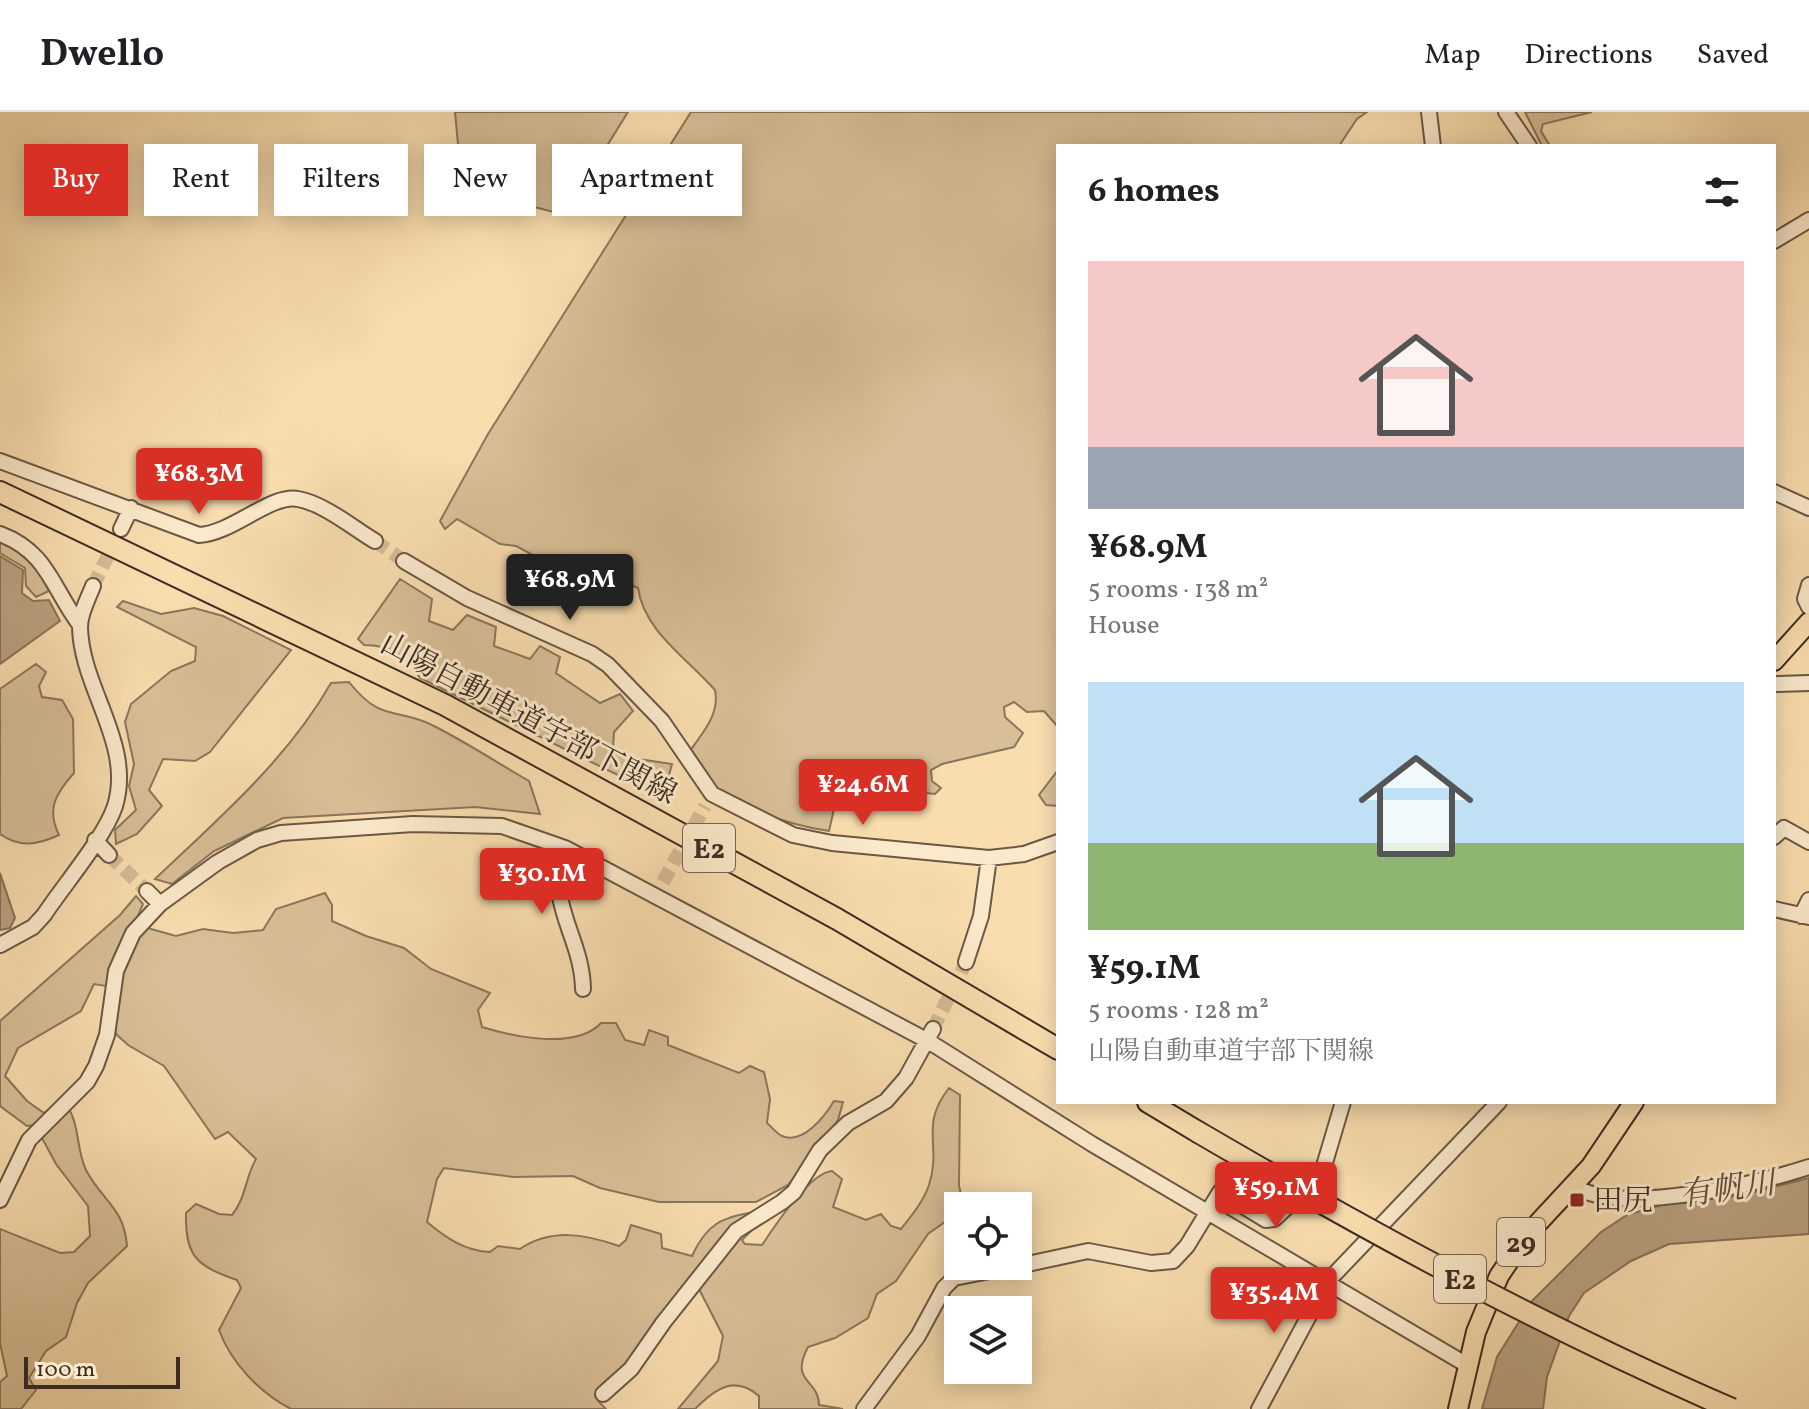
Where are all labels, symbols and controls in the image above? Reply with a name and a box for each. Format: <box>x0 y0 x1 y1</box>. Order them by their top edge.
text: Dwello <box>40 29 164 82</box>
text: Map <box>1425 36 1481 75</box>
text: Directions <box>1525 36 1653 75</box>
text: Saved <box>1697 36 1769 75</box>
chip: Buy <box>24 144 128 216</box>
chip: Rent <box>144 144 258 216</box>
chip: Filters <box>274 144 408 216</box>
chip: New <box>424 144 536 216</box>
chip: Apartment <box>552 144 742 216</box>
text: 6 homes <box>1088 169 1220 216</box>
icon: filters <box>1700 170 1744 214</box>
icon: home <box>1344 313 1488 457</box>
pin: ¥68.3M <box>134 448 264 516</box>
text: ¥68.3M <box>154 456 244 492</box>
text: ¥68.9M <box>1088 525 1207 572</box>
pin: ¥68.9M <box>505 554 635 622</box>
text: ¥68.9M <box>524 562 616 598</box>
text: 5 rooms · 138 m² <box>1088 572 1268 608</box>
text: House <box>1088 608 1160 644</box>
street label: 山陽自動車道宇部下関線 <box>373 624 684 816</box>
icon: home <box>1344 734 1488 878</box>
pin: ¥24.6M <box>798 759 928 827</box>
text: ¥24.6M <box>817 767 909 803</box>
road number: E2 <box>683 824 735 872</box>
pin: ¥30.1M <box>477 848 607 916</box>
text: ¥30.1M <box>498 856 586 892</box>
text: ¥59.1M <box>1088 946 1200 993</box>
text: 5 rooms · 128 m² <box>1088 993 1269 1029</box>
text: 山陽自動車道宇部下関線 <box>1088 1034 1374 1070</box>
pin: ¥59.1M <box>1211 1162 1341 1230</box>
water label: 有帆川 <box>1677 1162 1781 1219</box>
text: ¥59.1M <box>1233 1170 1319 1206</box>
place label: 田尻 <box>1593 1181 1653 1223</box>
marker: 田尻 <box>1568 1191 1586 1209</box>
map controls <box>944 1192 1032 1384</box>
button: locate <box>944 1192 1032 1280</box>
road number: 29 <box>1497 1218 1545 1266</box>
road number: E2 <box>1434 1255 1486 1303</box>
pin: ¥35.4M <box>1209 1267 1339 1335</box>
text: ¥35.4M <box>1229 1275 1319 1311</box>
button: layers <box>944 1296 1032 1384</box>
scale bar <box>24 1353 180 1389</box>
text: 100 m <box>36 1355 95 1386</box>

